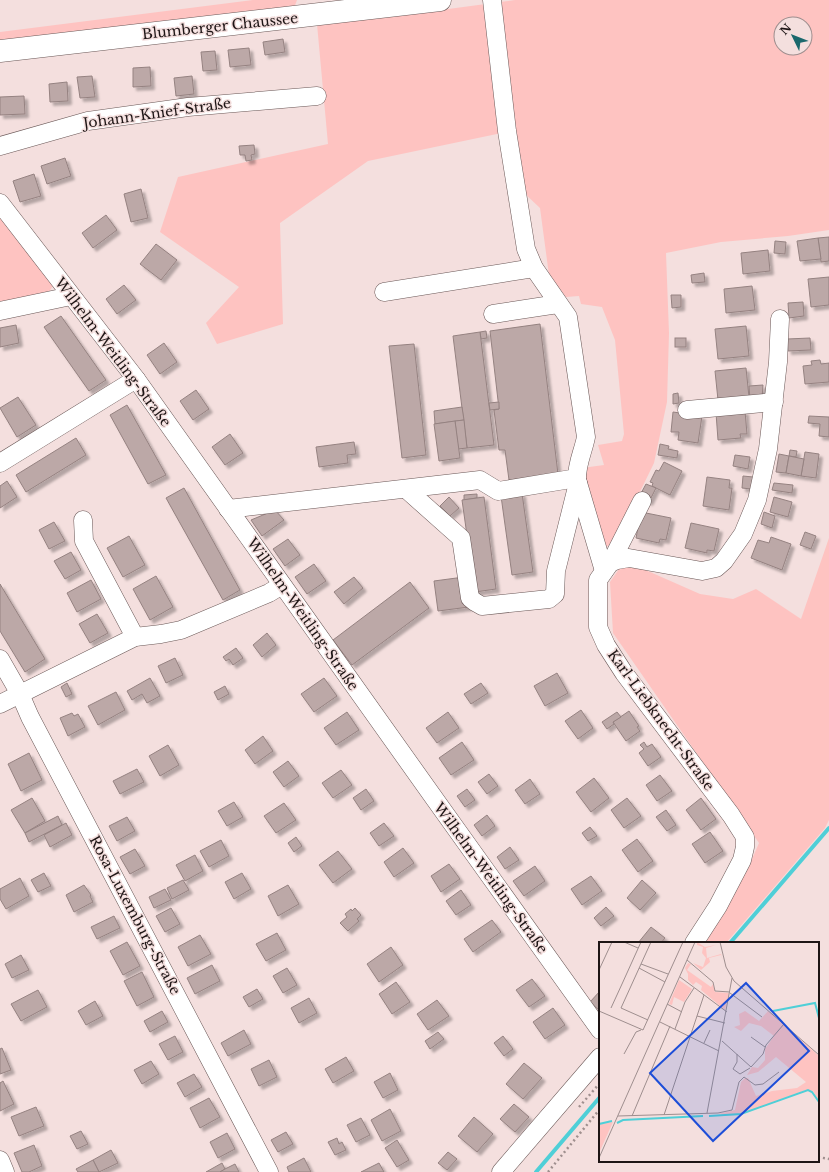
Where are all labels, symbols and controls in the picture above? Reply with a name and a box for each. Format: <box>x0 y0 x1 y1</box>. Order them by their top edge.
street label: Blumberger Chaussee <box>141 9 299 43</box>
north arrow <box>773 16 813 56</box>
text: N <box>777 20 795 38</box>
street label: Johann-Knief-Straße <box>80 94 232 133</box>
street label: Wilhelm-Weitling-Straße <box>50 273 175 430</box>
street label: Wilhelm-Weitling-Straße <box>243 533 363 694</box>
street label: Karl-Liebknecht-Straße <box>604 646 718 794</box>
street label: Wilhelm-Weitling-Straße <box>430 798 552 957</box>
street label: Rosa-Luxemburg-Straße <box>85 832 185 998</box>
inset map <box>599 942 819 1162</box>

